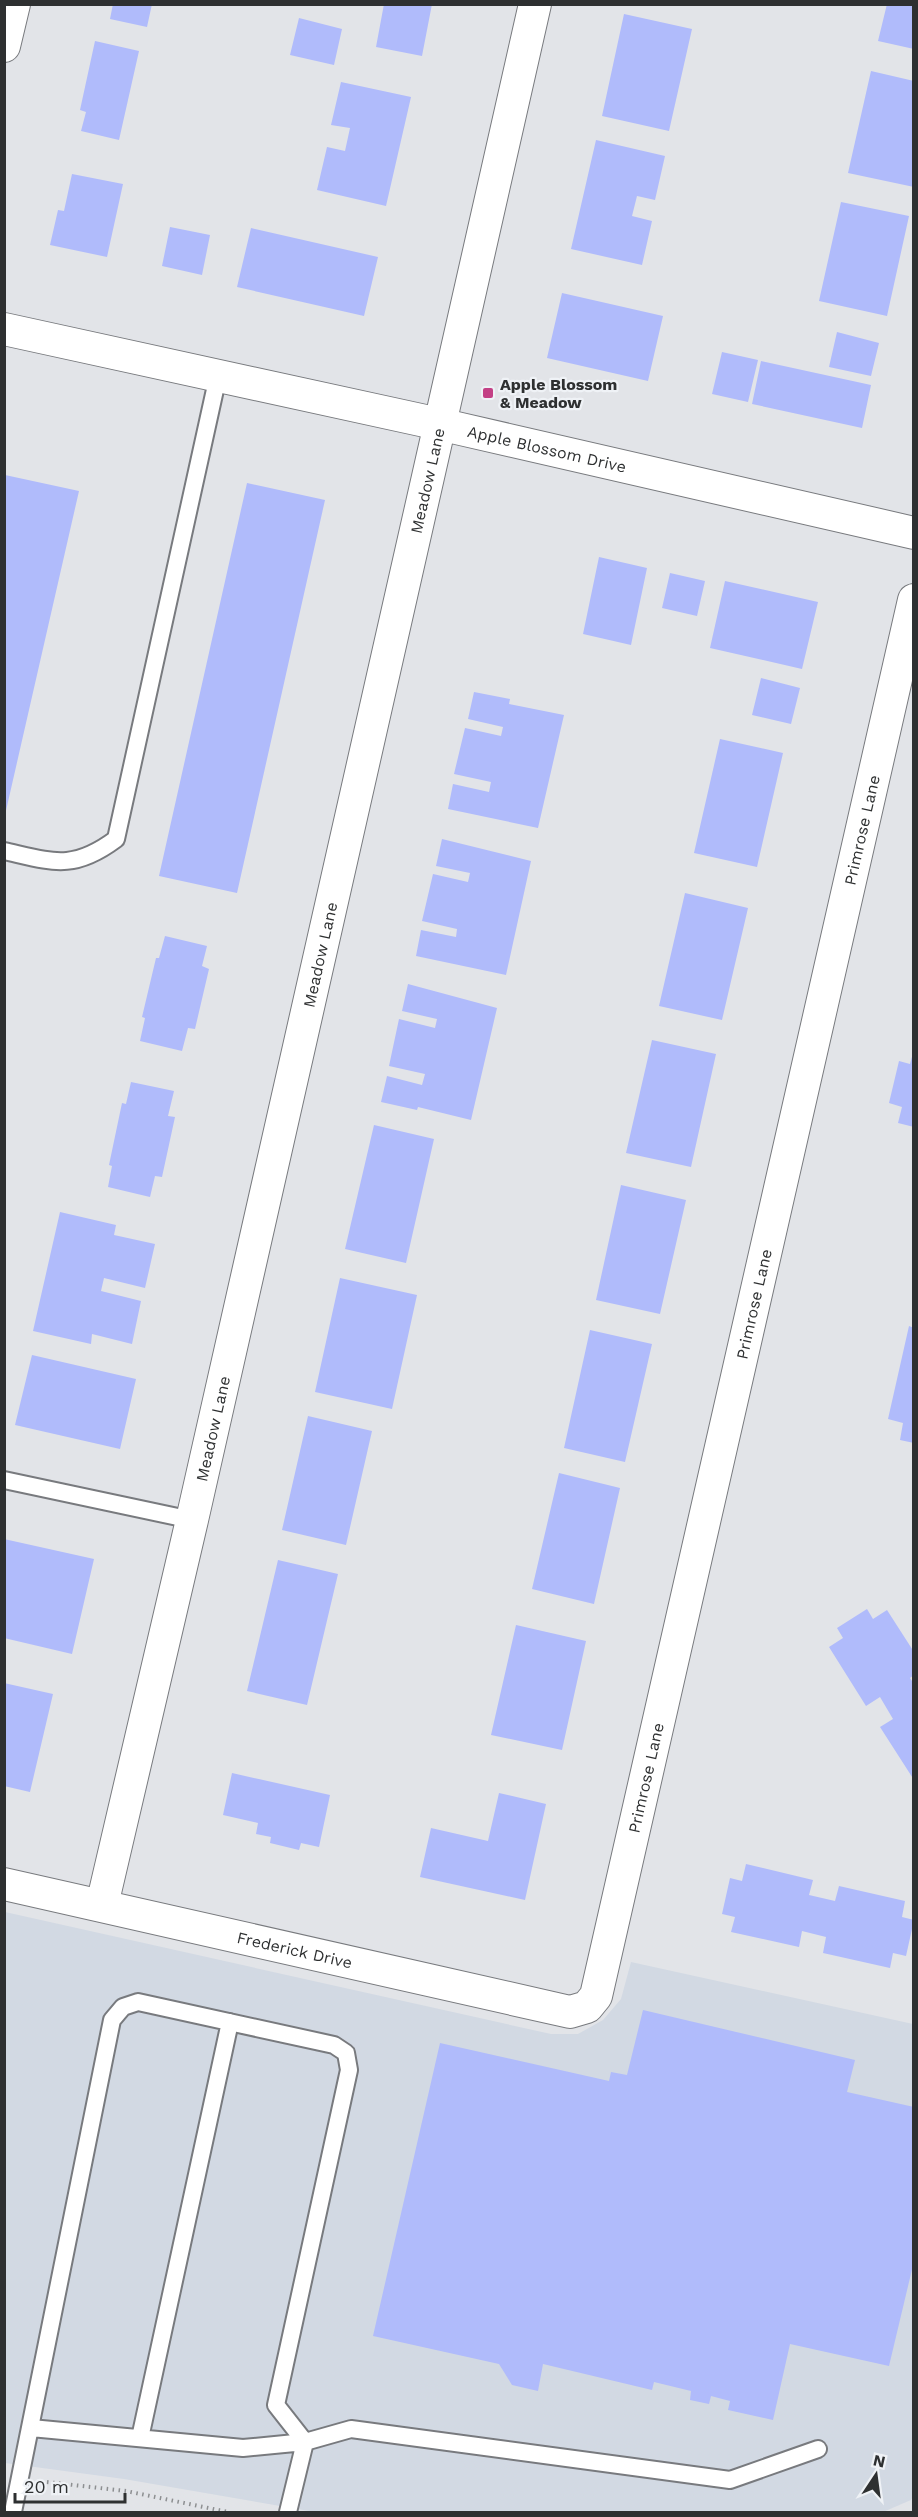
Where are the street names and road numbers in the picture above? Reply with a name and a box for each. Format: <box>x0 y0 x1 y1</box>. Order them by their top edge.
street label: Apple Blossom Drive <box>466 422 628 477</box>
street label: Meadow Lane <box>407 426 449 535</box>
street label: Primrose Lane <box>840 773 884 887</box>
street label: Meadow Lane <box>299 900 342 1009</box>
street label: Primrose Lane <box>732 1247 776 1361</box>
street label: Meadow Lane <box>192 1374 234 1483</box>
street label: Primrose Lane <box>624 1721 668 1835</box>
street label: Frederick Drive <box>235 1928 354 1972</box>

